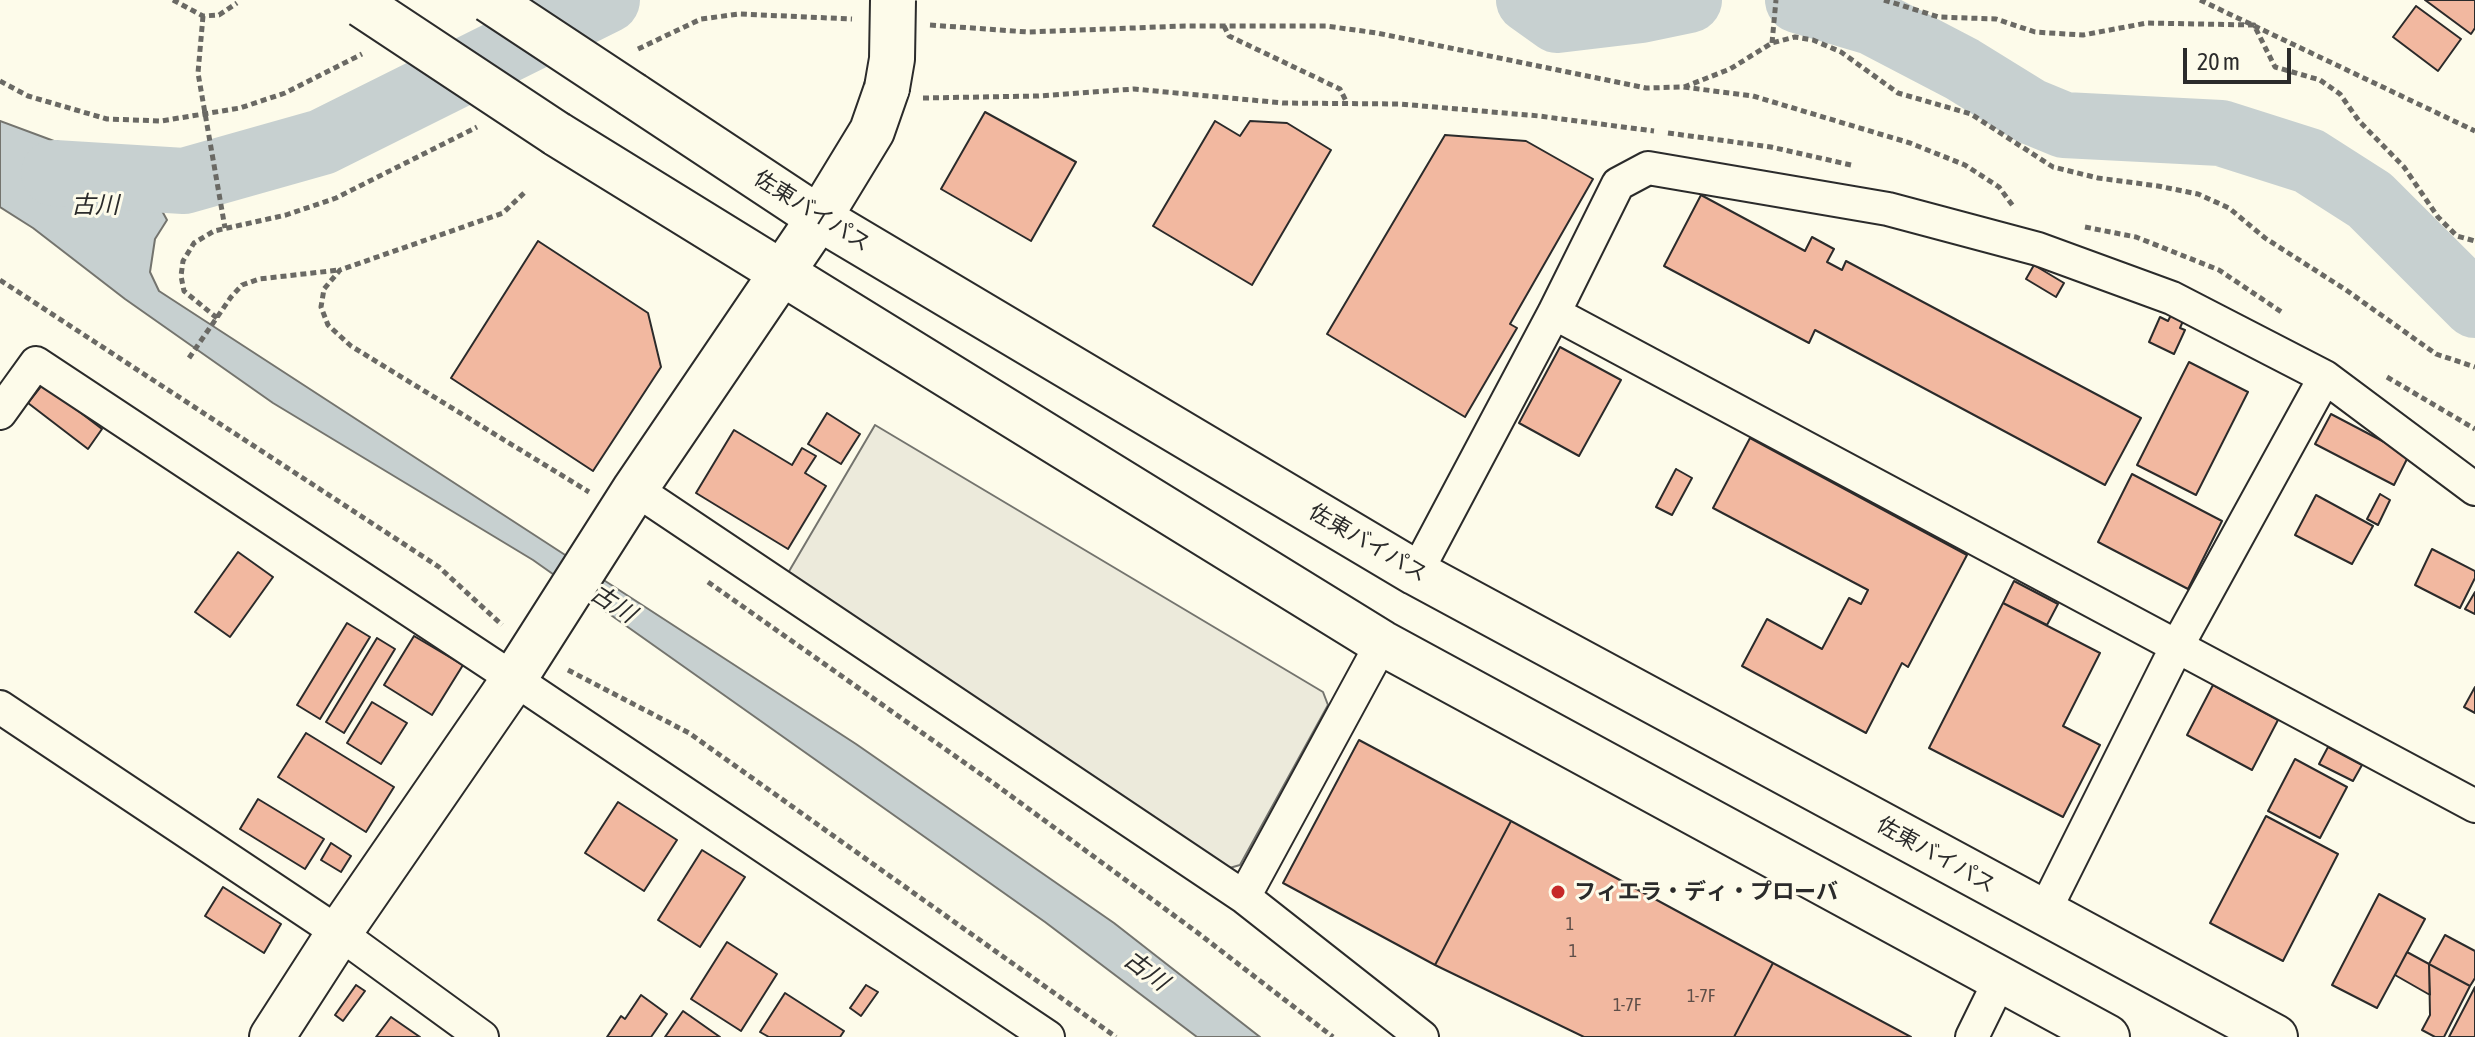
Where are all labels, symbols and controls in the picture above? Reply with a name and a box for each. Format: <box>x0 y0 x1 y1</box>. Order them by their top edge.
scale bar <box>2187 32 2295 82</box>
text: 20 m <box>2197 48 2240 75</box>
street label: 佐東バイパス <box>749 165 875 257</box>
water label: 古川 <box>71 191 119 219</box>
street label: 佐東バイパス <box>1304 499 1432 587</box>
water label: 古川 <box>585 579 641 629</box>
street label: 佐東バイパス <box>1872 811 2000 899</box>
place label: フィエラ・ディ・プローバ <box>1574 879 1838 905</box>
marker: フィエラ・ディ・プローバ <box>1549 883 1567 901</box>
house number: 1 <box>1566 913 1574 935</box>
house number: 1 <box>1569 940 1577 962</box>
water label: 古川 <box>1118 945 1174 997</box>
house number: 1-7F <box>1687 985 1715 1007</box>
house number: 1-7F <box>1613 994 1641 1016</box>

